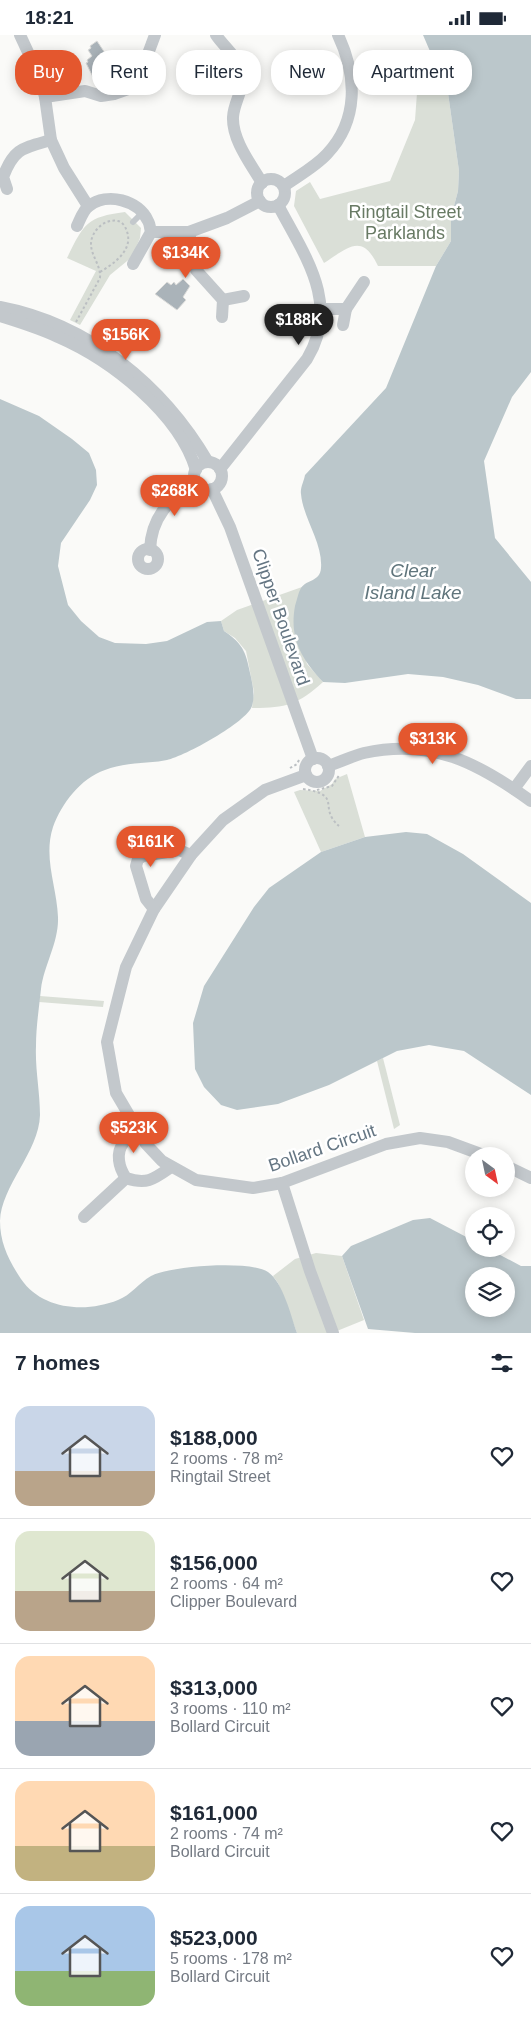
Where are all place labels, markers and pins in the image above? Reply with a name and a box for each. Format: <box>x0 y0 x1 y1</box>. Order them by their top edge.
pin: $134K <box>151 237 221 279</box>
pin: $188K <box>264 303 334 346</box>
pin: $156K <box>91 319 161 361</box>
pin: $268K <box>140 475 210 517</box>
pin: $313K <box>398 723 468 765</box>
pin: $161K <box>116 825 186 868</box>
pin: $523K <box>99 1111 169 1154</box>

